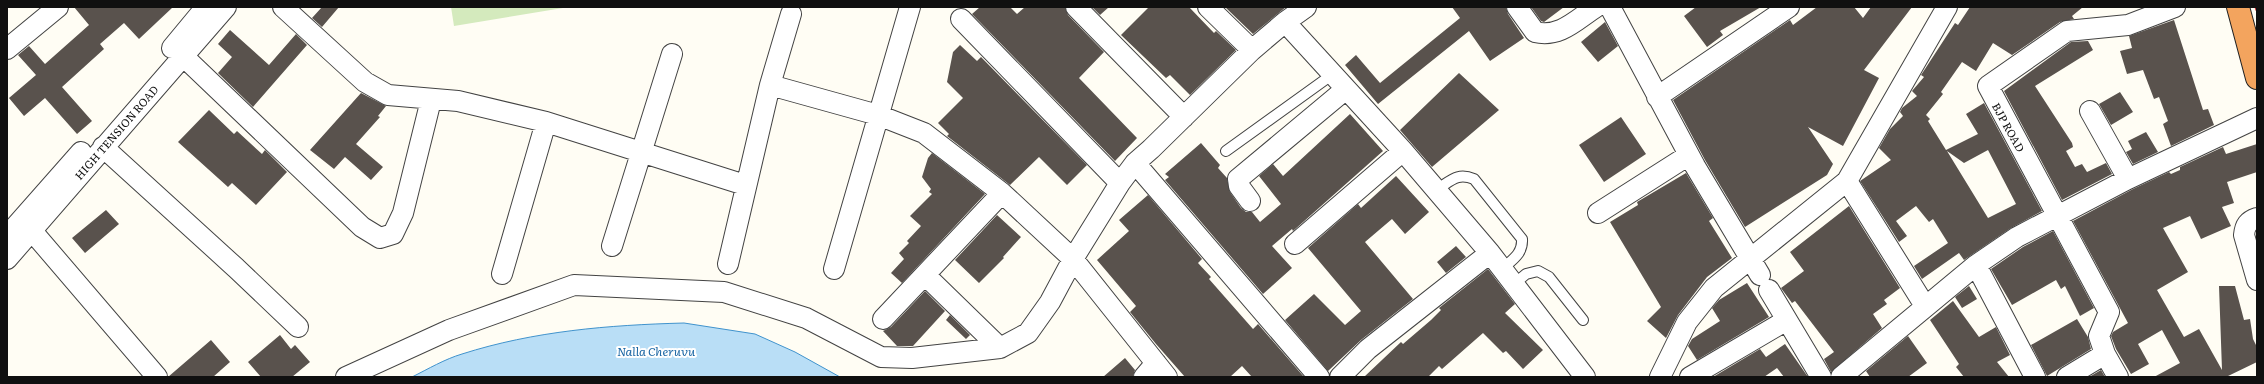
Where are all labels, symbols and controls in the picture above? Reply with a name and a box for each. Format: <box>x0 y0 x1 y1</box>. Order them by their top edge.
street label: HIGH TENSION ROAD <box>70 81 162 183</box>
street label: BJP ROAD <box>1989 100 2029 154</box>
water label: Nalla Cheruvu <box>617 342 696 360</box>

